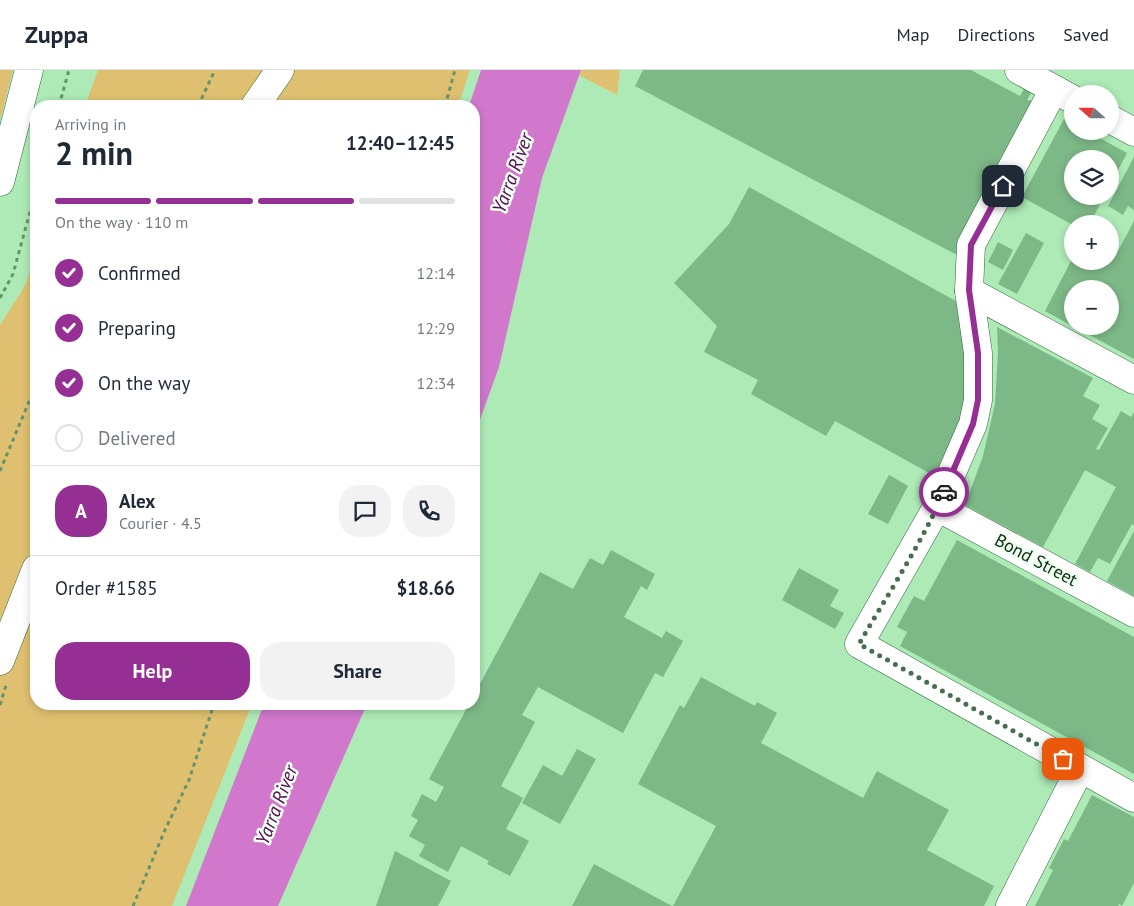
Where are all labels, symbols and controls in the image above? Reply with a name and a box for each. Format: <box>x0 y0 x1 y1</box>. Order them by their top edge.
text: Zuppa <box>25 19 88 50</box>
text: Map <box>897 23 929 46</box>
text: Directions <box>957 23 1035 46</box>
text: Saved <box>1063 23 1109 46</box>
north arrow <box>1064 85 1119 140</box>
map controls <box>1064 85 1119 335</box>
text: Arriving in <box>55 114 126 134</box>
water label: Yarra River <box>486 128 538 216</box>
text: 12:40–12:45 <box>346 131 455 155</box>
text: 2 min <box>55 132 133 174</box>
button: layers <box>1064 150 1119 205</box>
pin <box>982 165 1024 207</box>
icon: home <box>989 172 1017 200</box>
text: On the way · 110 m <box>55 212 188 232</box>
button: + <box>1064 215 1119 270</box>
icon: check <box>55 259 83 287</box>
text: Confirmed <box>98 261 181 285</box>
text: 12:14 <box>417 263 455 283</box>
button: − <box>1064 280 1119 335</box>
icon: check <box>55 314 83 342</box>
text: Preparing <box>98 316 176 340</box>
text: 12:29 <box>417 318 455 338</box>
icon: check <box>55 369 83 397</box>
text: On the way <box>98 371 190 395</box>
text: 12:34 <box>417 373 455 393</box>
text: Delivered <box>98 426 176 450</box>
courier <box>919 467 969 517</box>
icon: car <box>930 478 958 506</box>
button: chat <box>339 485 391 537</box>
button: phone <box>403 485 455 537</box>
text: Alex <box>119 489 155 513</box>
text: A <box>75 499 87 523</box>
text: Courier · 4.5 <box>119 513 202 533</box>
street label: Bond Street <box>991 528 1082 591</box>
text: Order #1585 <box>55 576 158 600</box>
text: $18.66 <box>396 576 455 600</box>
button: Help <box>55 642 250 700</box>
button: Share <box>260 642 455 700</box>
pin <box>1042 738 1084 780</box>
icon: bag <box>1049 745 1077 773</box>
water label: Yarra River <box>250 760 303 848</box>

